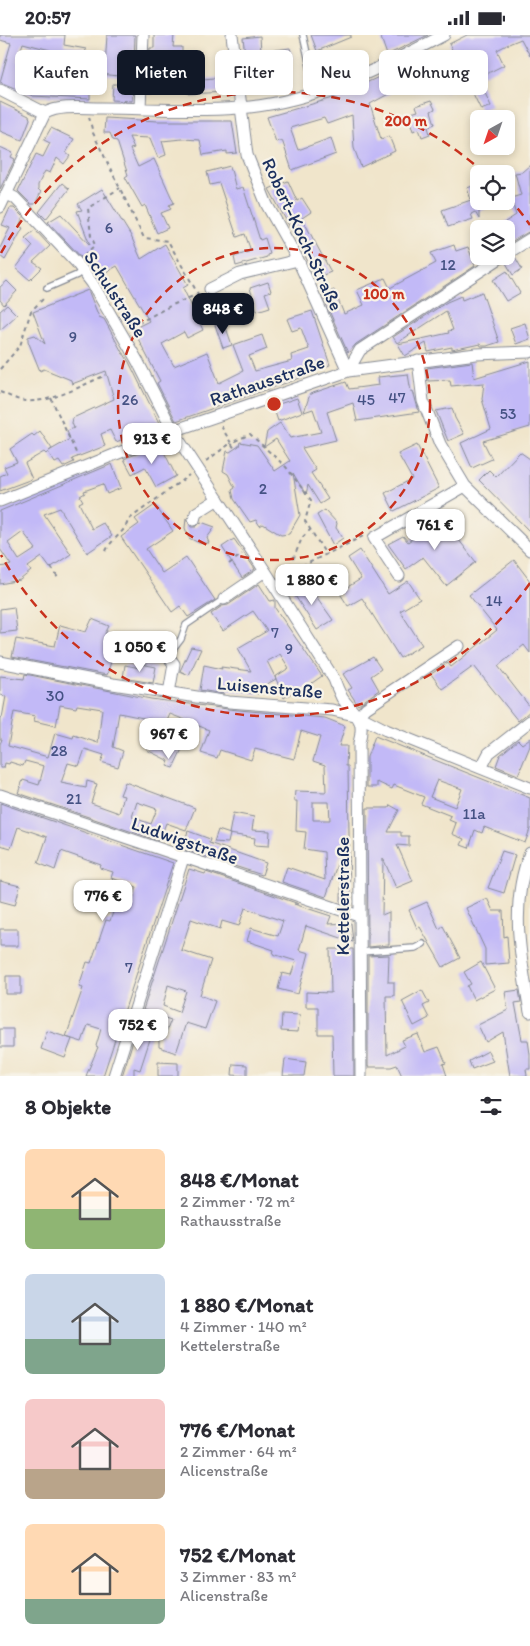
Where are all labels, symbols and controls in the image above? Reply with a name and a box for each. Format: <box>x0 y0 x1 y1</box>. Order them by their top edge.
text: 20:57 <box>25 6 71 29</box>
chip: Kaufen <box>15 50 107 95</box>
chip: Mieten <box>117 50 205 95</box>
chip: Filter <box>215 50 293 95</box>
chip: Neu <box>303 50 369 95</box>
chip: Wohnung <box>379 50 488 95</box>
north arrow <box>470 110 515 155</box>
map controls <box>470 110 515 265</box>
text: 200 m <box>385 112 428 130</box>
street label: Robert-Koch-Straße <box>257 154 348 314</box>
button: locate <box>470 165 515 210</box>
house number: 6 <box>105 218 113 237</box>
button: layers <box>470 220 515 265</box>
street label: Schulstraße <box>79 247 152 342</box>
house number: 12 <box>440 255 457 274</box>
text: 100 m <box>363 285 405 303</box>
pin: 848 € <box>188 293 258 335</box>
text: 848 € <box>203 299 243 318</box>
house number: 9 <box>69 327 77 346</box>
street label: Rathausstraße <box>207 350 328 411</box>
house number: 47 <box>388 388 406 407</box>
house number: 26 <box>122 390 138 409</box>
house number: 45 <box>357 390 375 409</box>
centre of rings <box>265 395 283 413</box>
house number: 53 <box>499 404 517 423</box>
pin: 913 € <box>117 423 187 465</box>
text: 913 € <box>133 429 171 448</box>
house number: 2 <box>259 479 268 498</box>
pin: 761 € <box>400 509 470 551</box>
text: 761 € <box>417 515 453 534</box>
pin: 1 880 € <box>266 563 358 606</box>
text: 1 880 € <box>286 570 338 589</box>
house number: 14 <box>485 591 503 610</box>
house number: 7 <box>271 623 279 642</box>
pin: 1 050 € <box>94 631 186 673</box>
text: 1 050 € <box>114 637 166 656</box>
house number: 9 <box>285 639 293 658</box>
street label: Luisenstraße <box>216 671 324 704</box>
house number: 30 <box>46 686 64 705</box>
pin: 967 € <box>134 717 204 760</box>
text: 967 € <box>150 724 188 743</box>
house number: 28 <box>50 741 68 760</box>
house number: 21 <box>66 789 82 808</box>
house number: 11a <box>462 804 486 823</box>
street label: Ludwigstraße <box>128 811 241 870</box>
street label: Kettelerstraße <box>331 837 354 955</box>
pin: 776 € <box>68 879 138 922</box>
text: 776 € <box>84 886 122 905</box>
house number: 7 <box>125 958 133 977</box>
pin: 752 € <box>103 1009 173 1051</box>
text: 752 € <box>119 1015 157 1034</box>
icon: filters <box>477 1092 505 1120</box>
text: 8 Objekte <box>25 1094 111 1119</box>
text: 848 €/Monat <box>180 1167 299 1192</box>
icon: home <box>65 1169 125 1229</box>
text: 2 Zimmer · 72 m² <box>180 1192 295 1211</box>
text: Rathausstraße <box>180 1211 281 1230</box>
text: 1 880 €/Monat <box>180 1292 313 1317</box>
icon: home <box>65 1294 125 1354</box>
text: 4 Zimmer · 140 m² <box>180 1317 307 1336</box>
text: Kettelerstraße <box>180 1336 280 1355</box>
text: 776 €/Monat <box>180 1417 295 1442</box>
icon: home <box>65 1419 125 1479</box>
text: 2 Zimmer · 64 m² <box>180 1442 297 1461</box>
text: Alicenstraße <box>180 1461 268 1480</box>
text: 752 €/Monat <box>180 1542 295 1567</box>
icon: home <box>65 1544 125 1604</box>
text: 3 Zimmer · 83 m² <box>180 1567 296 1586</box>
text: Alicenstraße <box>180 1586 268 1605</box>

